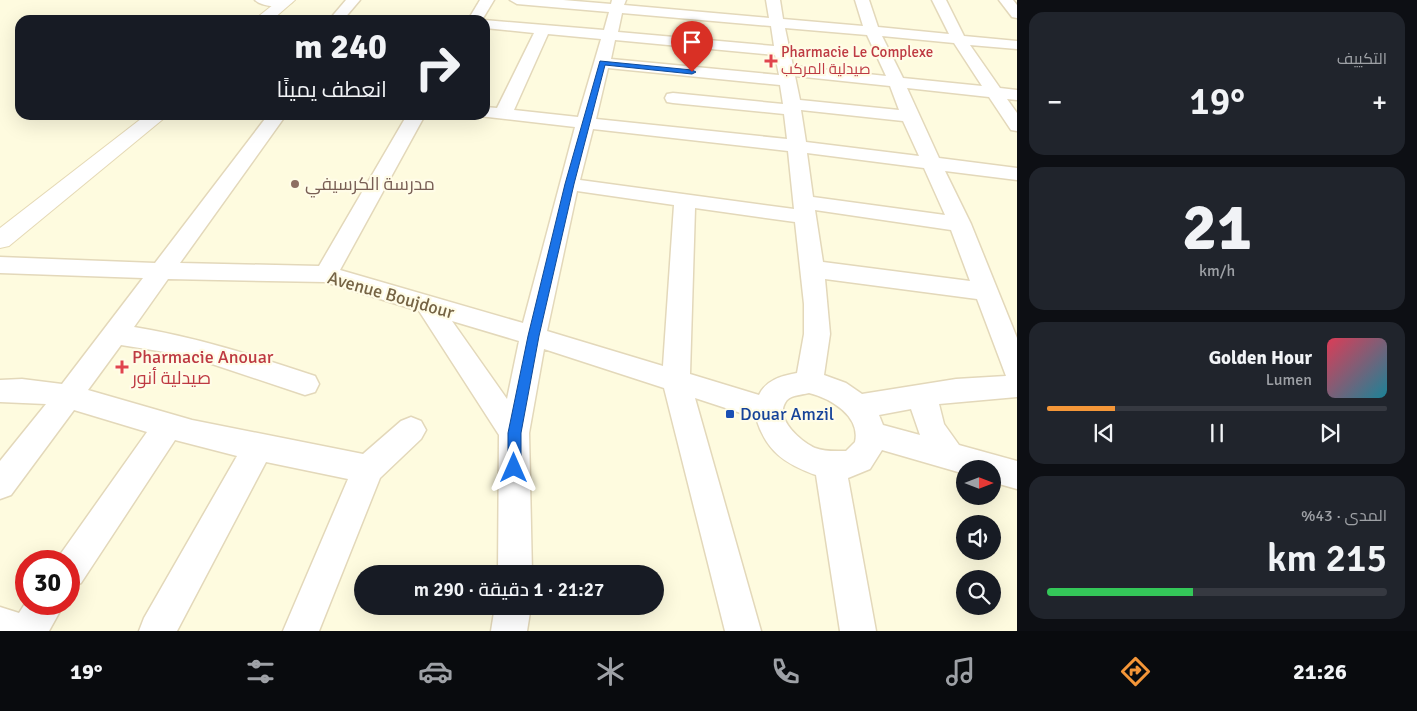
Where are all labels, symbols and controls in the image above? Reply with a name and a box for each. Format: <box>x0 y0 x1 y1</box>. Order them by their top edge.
pin <box>671 21 713 72</box>
text: 240 m <box>294 25 387 68</box>
icon: arrive <box>678 28 706 56</box>
icon: right <box>405 35 470 100</box>
place label: Pharmacie Le Complexe صيدلية المركب <box>781 43 933 78</box>
text: التكييف <box>1337 49 1387 69</box>
marker: Pharmacie Le Complexe صيدلية المركب <box>765 55 777 67</box>
text: انعطف يمينًا <box>277 76 387 103</box>
text: 19° <box>1189 78 1245 125</box>
text: − <box>1047 85 1062 119</box>
text: + <box>1372 85 1387 119</box>
place label: مدرسة الكرسيفي <box>305 173 435 198</box>
marker: مدرسة الكرسيفي <box>289 178 301 190</box>
text: 21 <box>1182 188 1252 268</box>
text: km/h <box>1199 261 1235 281</box>
street label: Avenue Boujdour <box>325 266 457 324</box>
place label: Pharmacie Anouar صيدلية أنور <box>131 346 274 389</box>
text: Golden Hour <box>1209 346 1312 370</box>
marker: Pharmacie Anouar صيدلية أنور <box>116 361 128 373</box>
text: Lumen <box>1266 370 1312 390</box>
place label: Douar Amzil <box>740 403 834 425</box>
marker: Douar Amzil <box>724 408 736 420</box>
icon: previous <box>1090 419 1118 447</box>
icon: pause <box>1203 419 1231 447</box>
icon: next <box>1316 419 1344 447</box>
position arrow <box>487 441 539 493</box>
north arrow <box>956 460 1001 505</box>
map controls <box>956 460 1001 615</box>
text: المدى · 43% <box>1301 506 1387 526</box>
button: sound <box>956 515 1001 560</box>
text: 215 km <box>1267 535 1387 582</box>
speed limit sign: 30 <box>15 550 80 615</box>
button: search <box>956 570 1001 615</box>
text: 21:27 · 1 دقيقة · 290 m <box>414 578 604 602</box>
icon: filters <box>243 654 278 689</box>
icon: car <box>418 654 453 689</box>
icon: climate <box>593 654 628 689</box>
icon: phone <box>768 654 803 689</box>
icon: music <box>943 654 978 689</box>
icon: directions <box>1118 654 1153 689</box>
text: 19° <box>70 658 103 685</box>
text: 21:26 <box>1293 658 1347 685</box>

